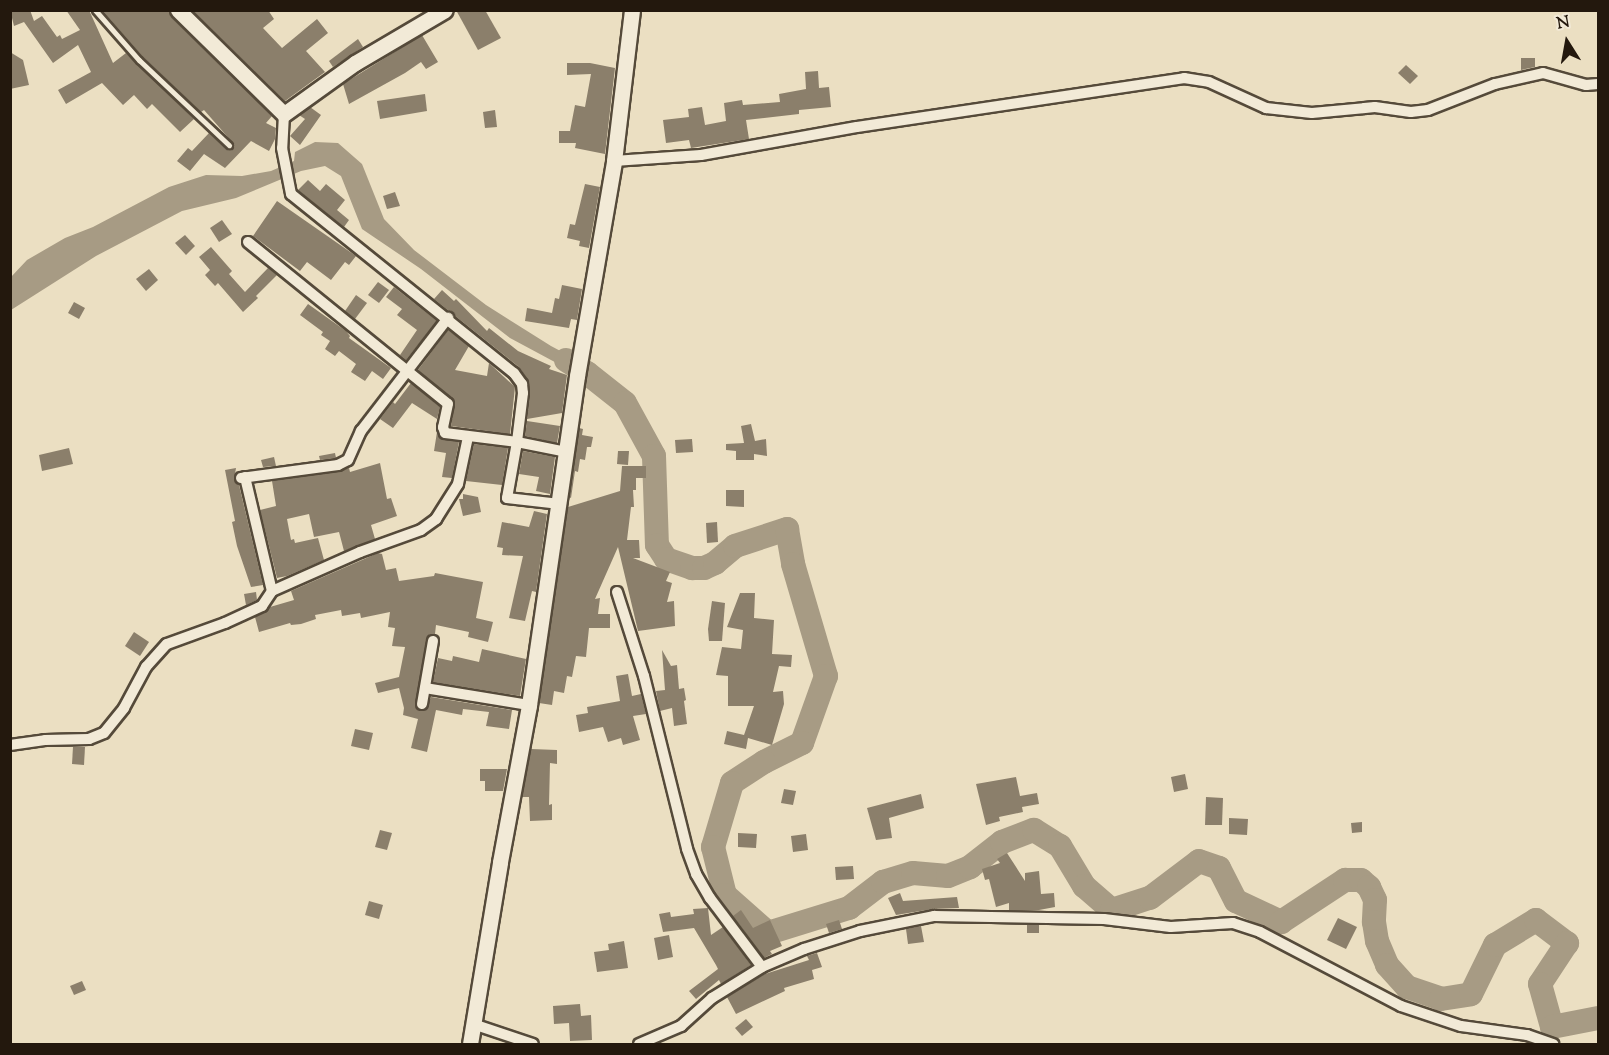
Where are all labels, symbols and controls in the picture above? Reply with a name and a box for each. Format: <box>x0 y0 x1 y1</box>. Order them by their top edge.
text: N <box>1555 11 1572 36</box>
north arrow <box>1537 12 1597 72</box>

